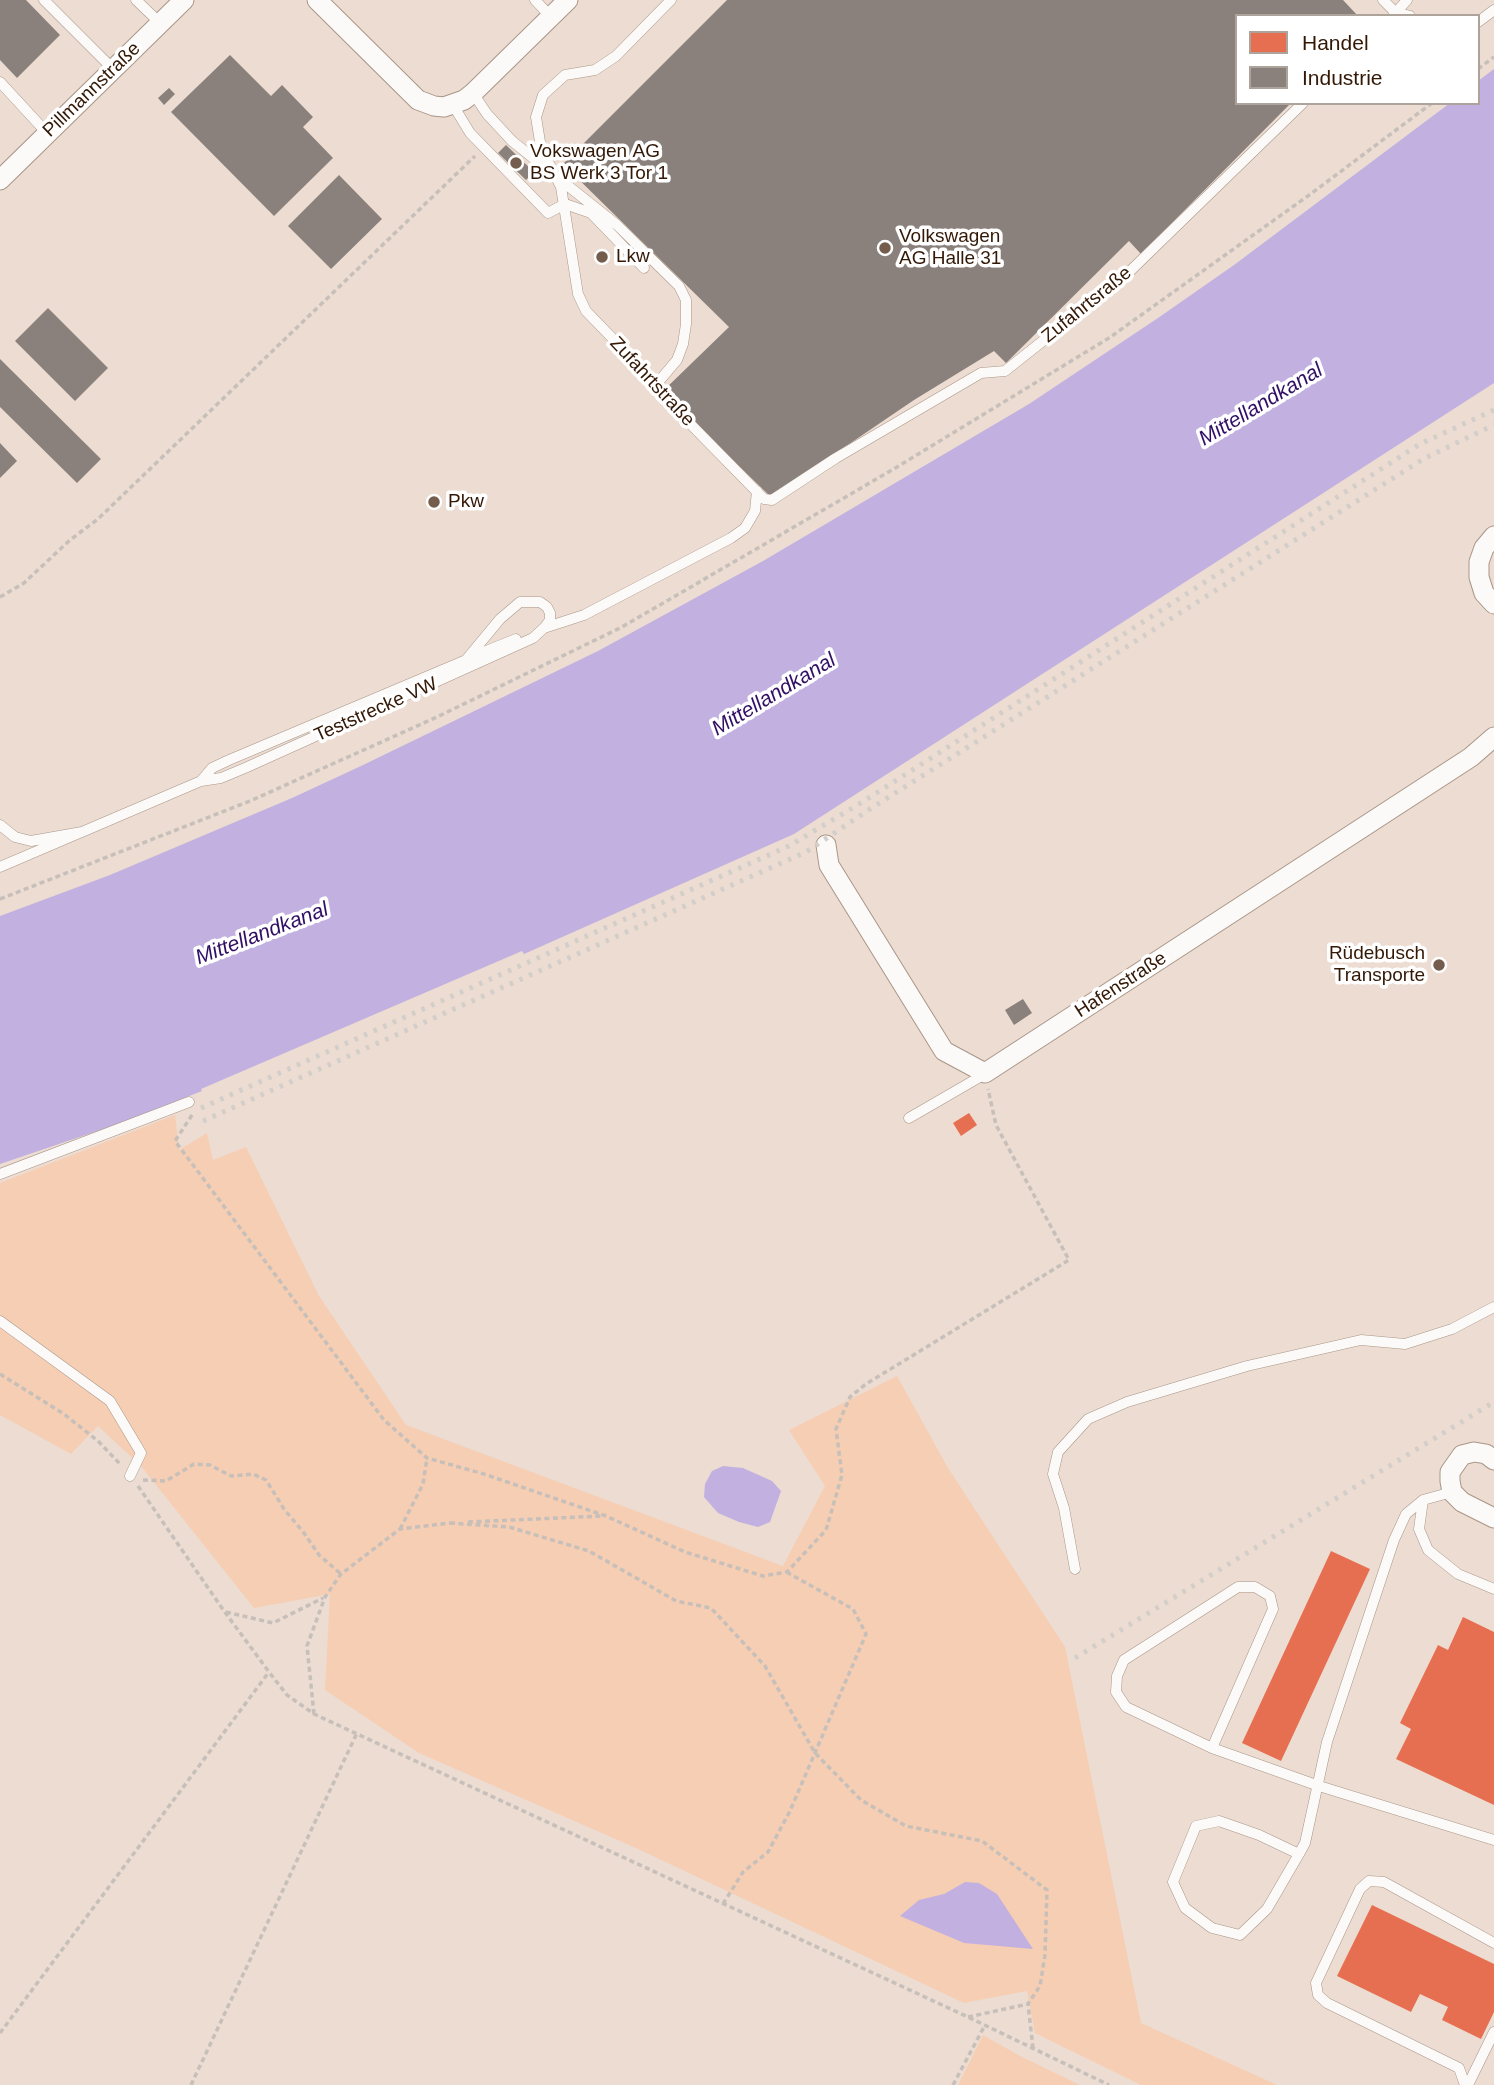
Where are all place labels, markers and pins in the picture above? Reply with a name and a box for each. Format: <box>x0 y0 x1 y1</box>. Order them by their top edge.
place label: Vokswagen AG BS Werk 3 Tor 1 <box>530 141 668 185</box>
marker: Vokswagen AG BS Werk 3 Tor 1 <box>508 155 524 171</box>
place label: Volkswagen AG Halle 31 <box>899 226 1001 270</box>
marker: Volkswagen AG Halle 31 <box>877 240 893 256</box>
place label: Lkw <box>616 246 650 268</box>
marker: Lkw <box>594 249 610 265</box>
place label: Pkw <box>448 491 484 513</box>
marker: Pkw <box>426 494 442 510</box>
place label: Rüdebusch Transporte <box>1329 943 1425 987</box>
marker: Rüdebusch Transporte <box>1431 957 1447 973</box>

